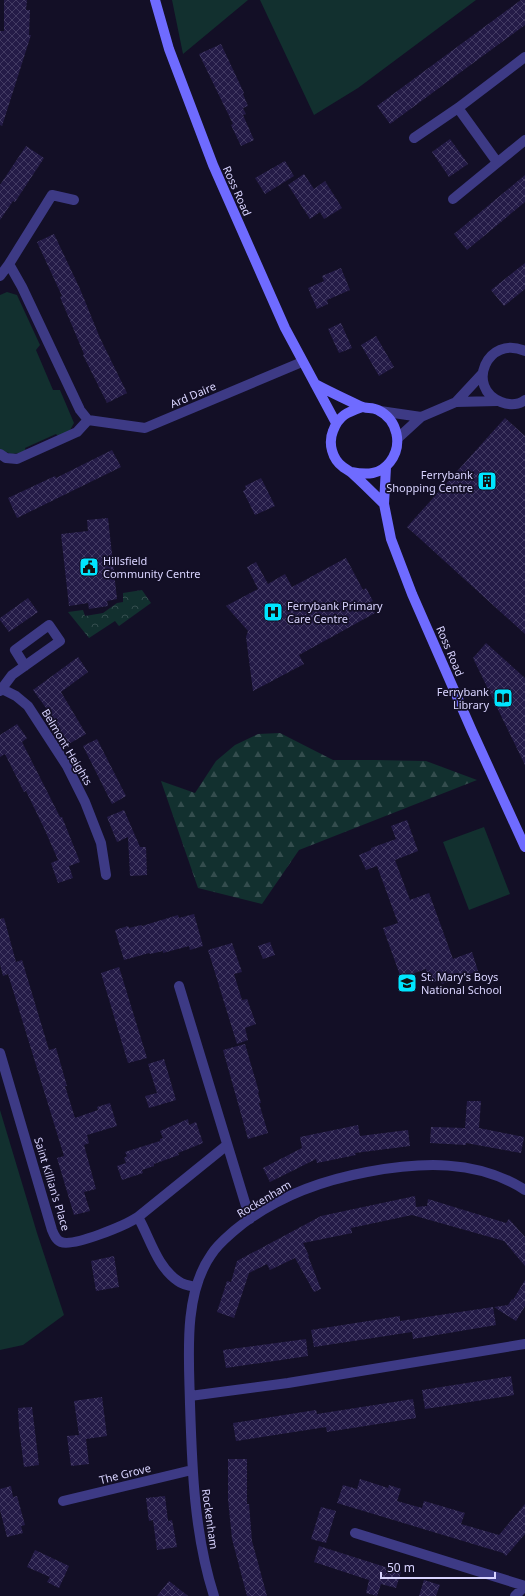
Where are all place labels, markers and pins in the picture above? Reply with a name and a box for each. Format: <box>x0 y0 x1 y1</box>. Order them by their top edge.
place label: Ferrybank Shopping Centre <box>386 467 473 495</box>
building icon: Ferrybank Shopping Centre <box>476 470 498 492</box>
place label: Hillsfield Community Centre <box>103 553 201 581</box>
public building icon: Hillsfield Community Centre <box>78 556 100 578</box>
place label: Ferrybank Primary Care Centre <box>287 598 383 626</box>
hospital icon: Ferrybank Primary Care Centre <box>262 601 284 623</box>
place label: Ferrybank Library <box>437 684 489 712</box>
library icon: Ferrybank Library <box>492 687 514 709</box>
place label: St. Mary's Boys National School <box>421 969 502 997</box>
school or university icon: St. Mary's Boys National School <box>396 972 418 994</box>

